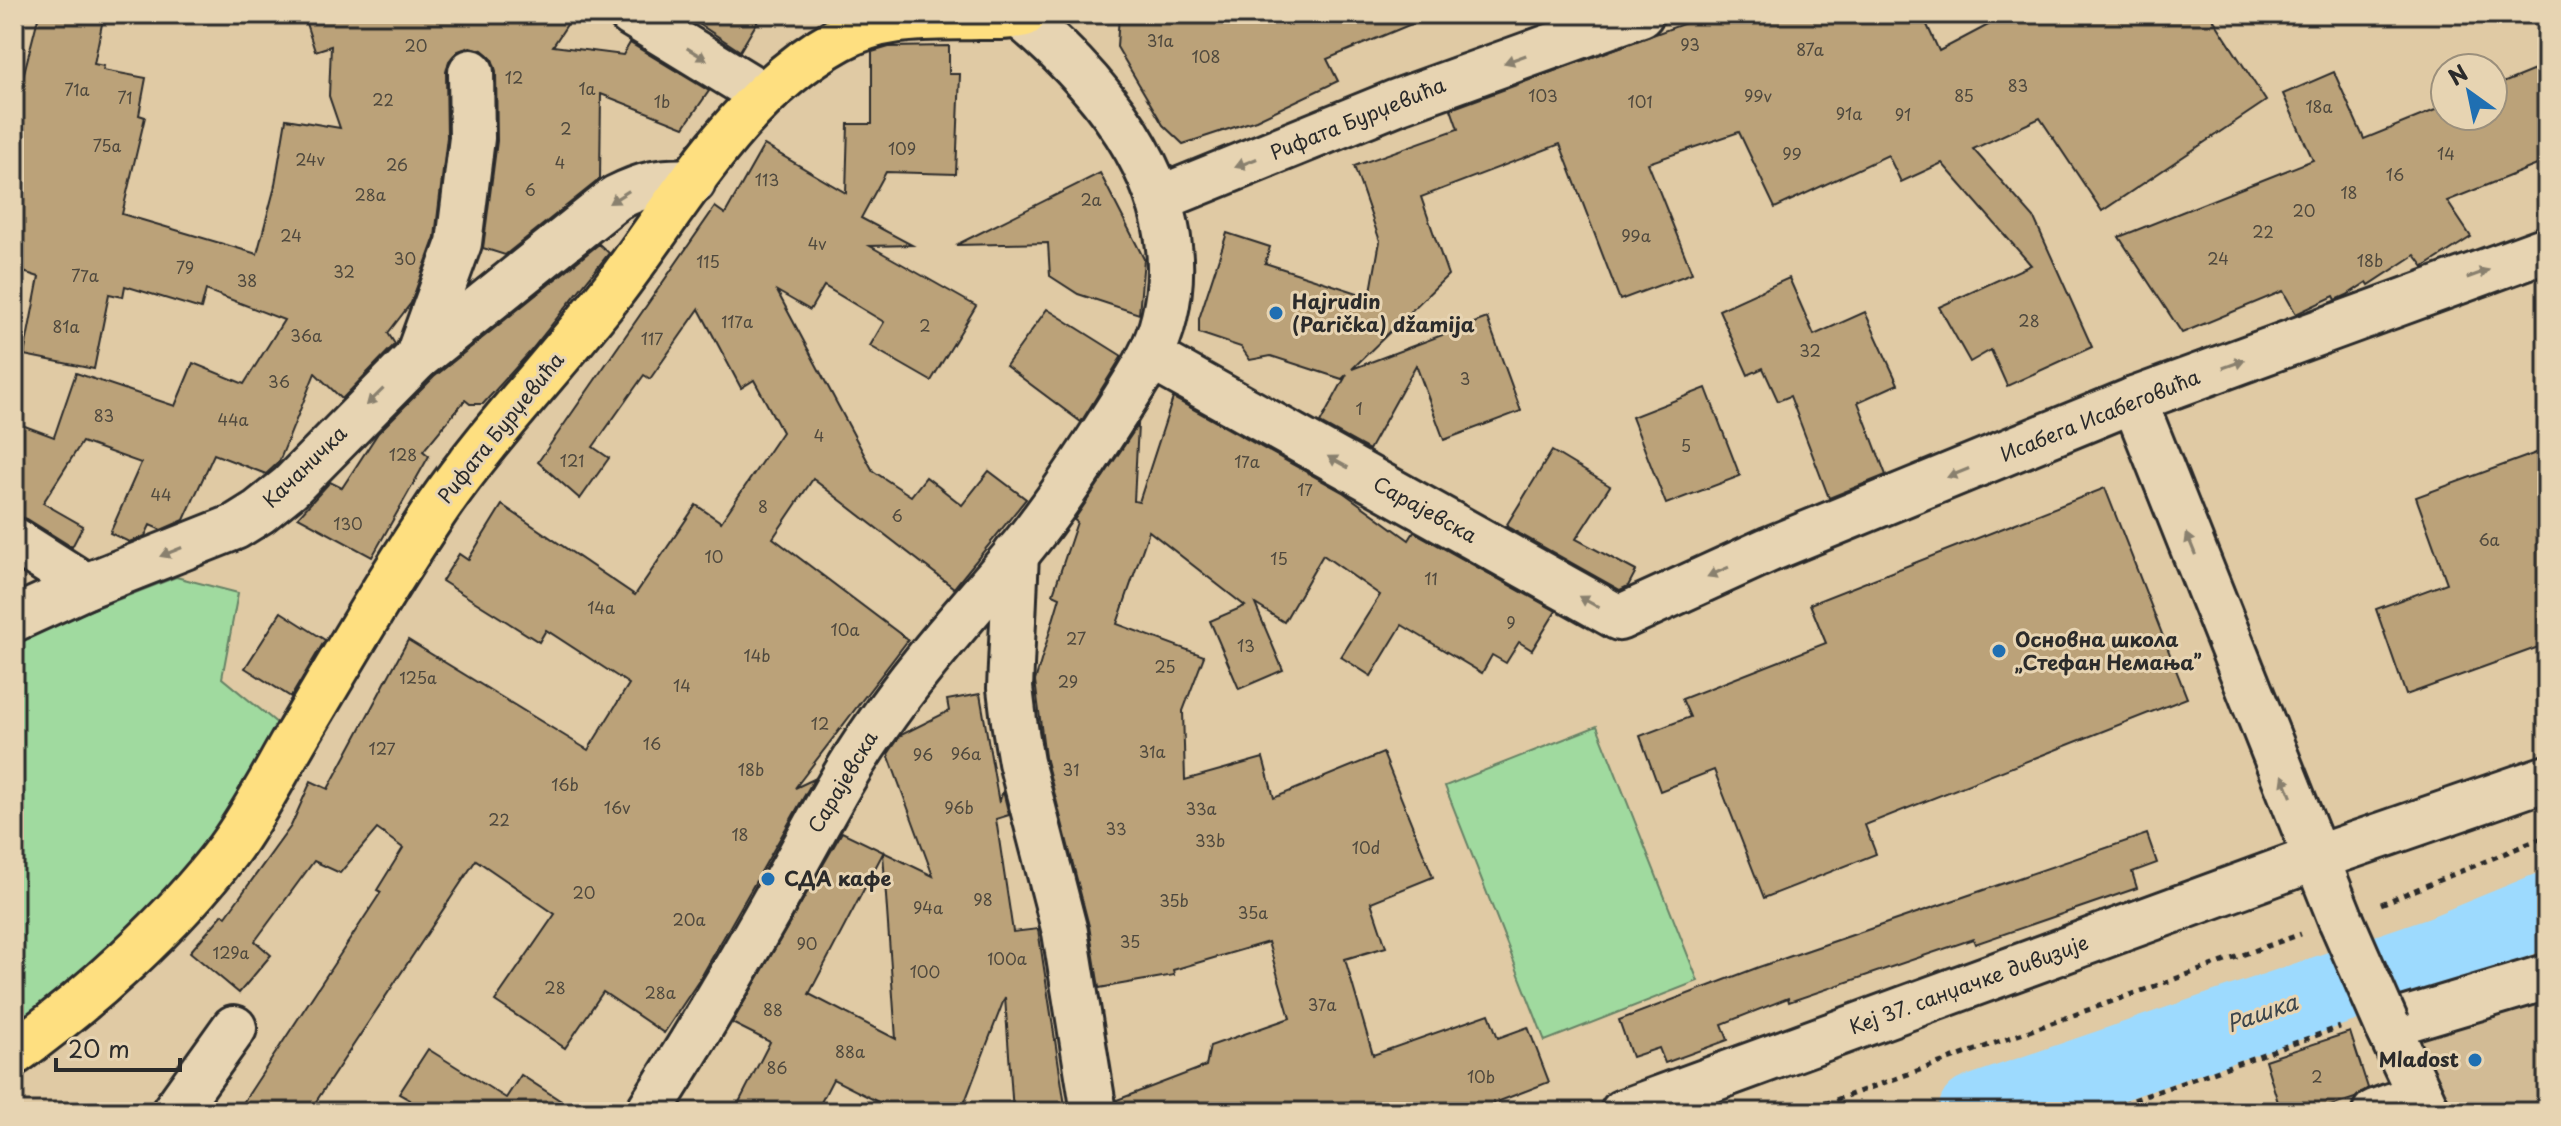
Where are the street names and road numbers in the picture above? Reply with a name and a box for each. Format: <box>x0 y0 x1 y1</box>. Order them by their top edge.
street label: Рифата Бурџевића <box>1265 69 1450 167</box>
street label: Рифата Бурџевића <box>430 345 571 509</box>
street label: Исабега Исабеговића <box>1995 361 2204 469</box>
street label: Качаничка <box>255 418 354 514</box>
street label: Сарајевска <box>1368 468 1483 550</box>
street label: Сарајевска <box>800 724 885 838</box>
street label: Кеј 37. санџачке дивизије <box>1845 927 2092 1041</box>

